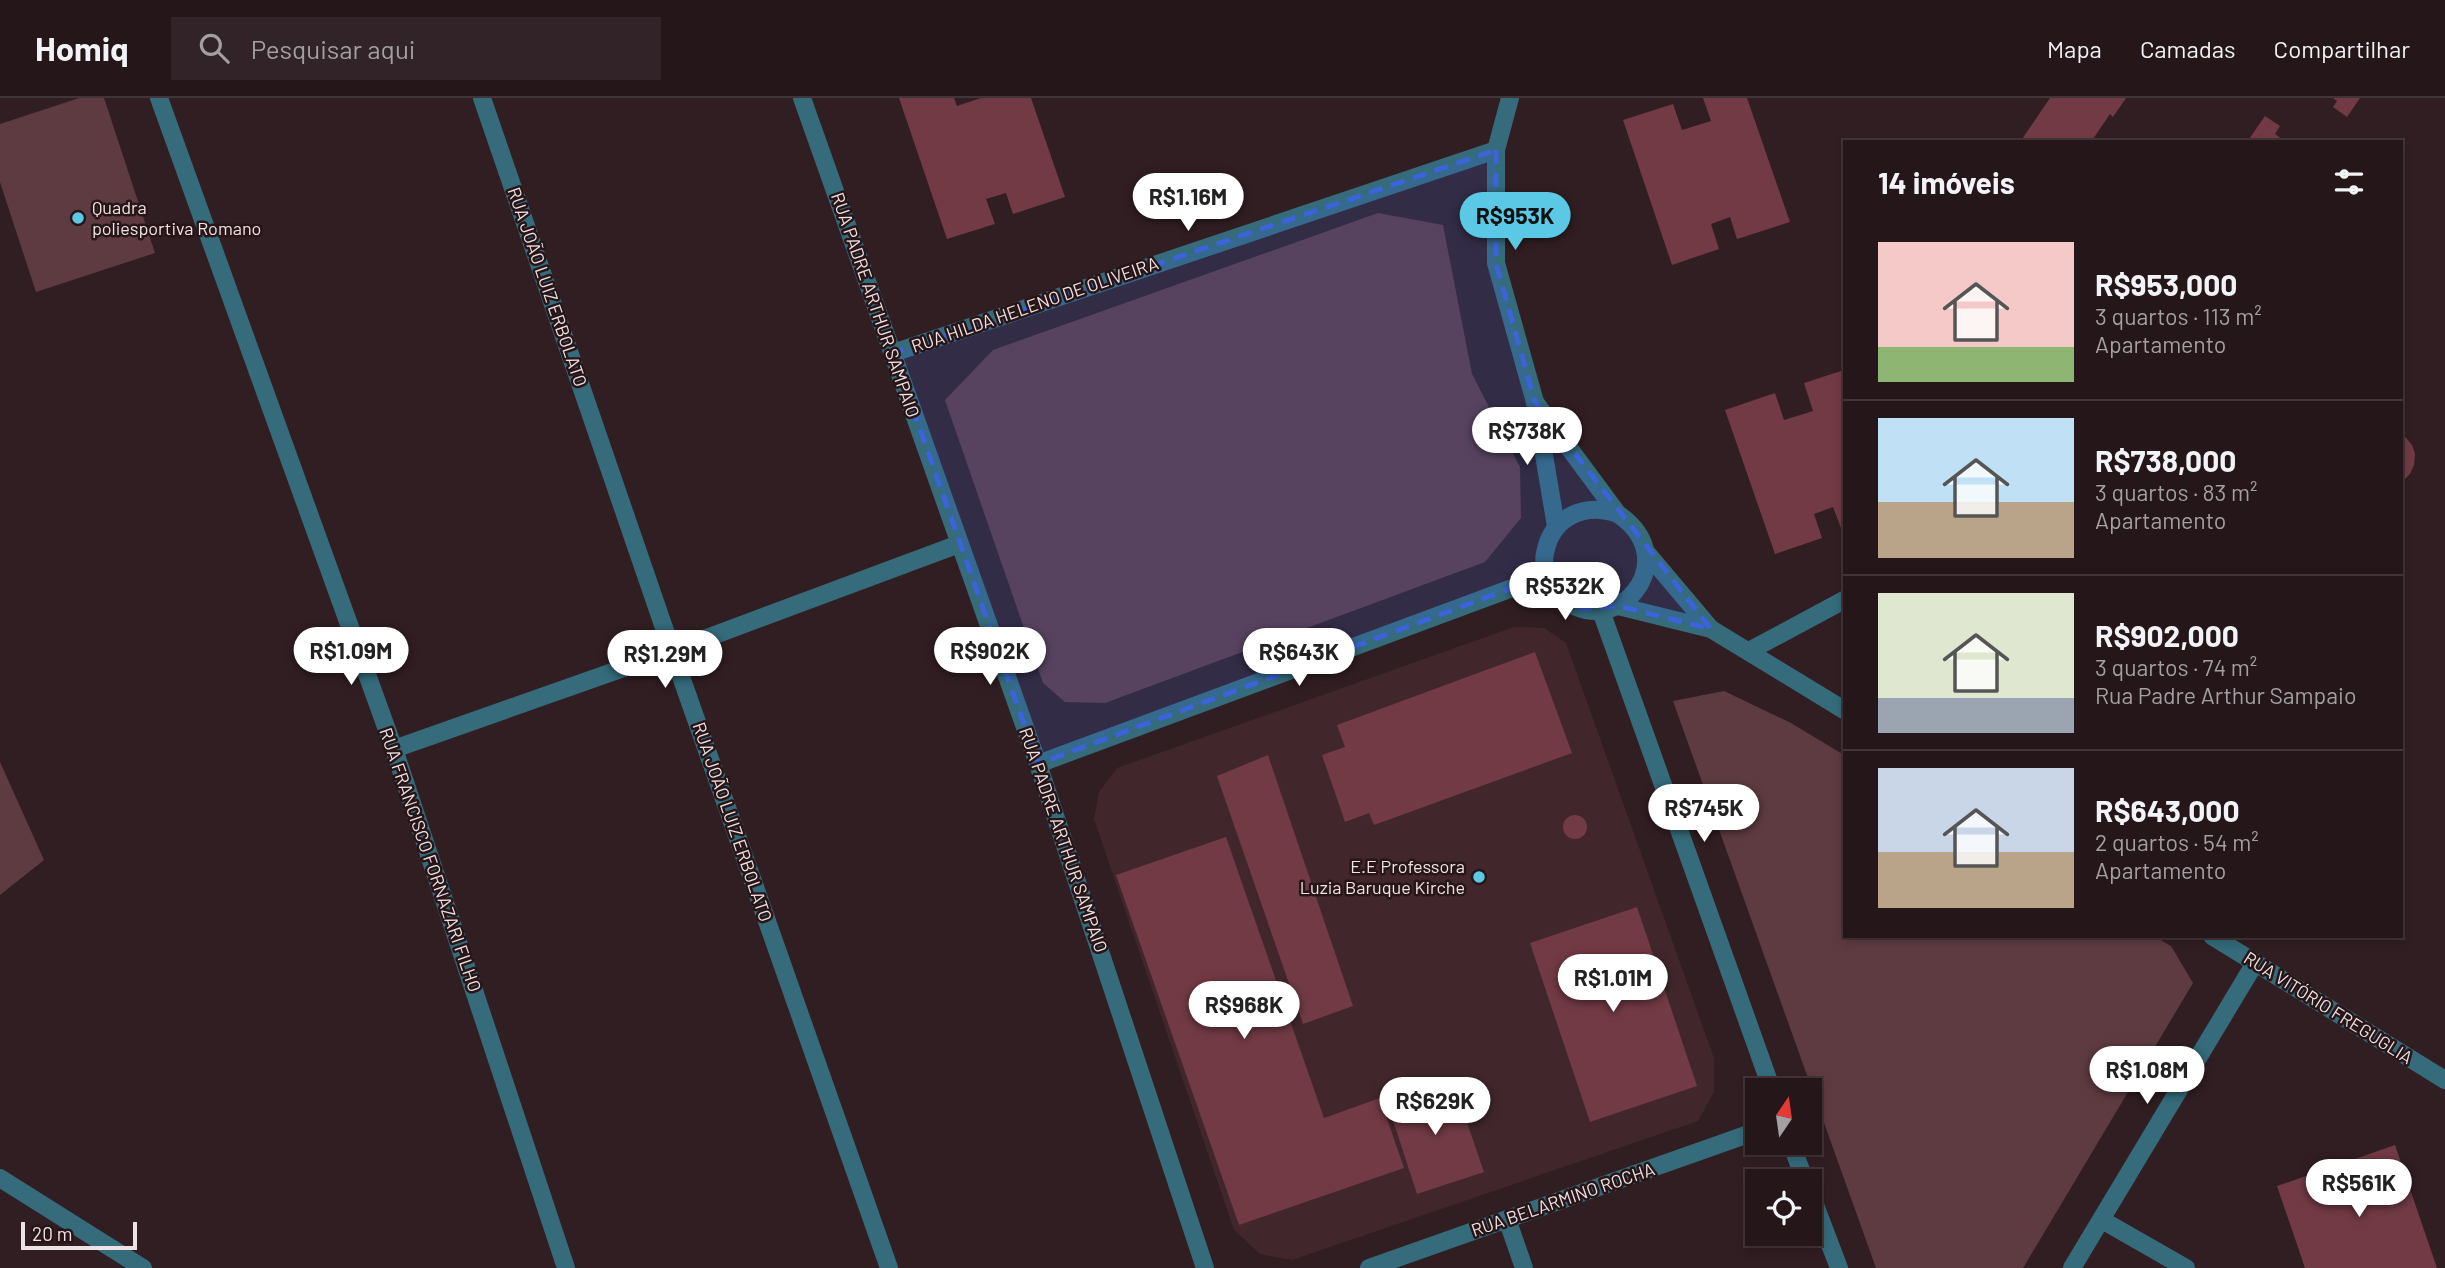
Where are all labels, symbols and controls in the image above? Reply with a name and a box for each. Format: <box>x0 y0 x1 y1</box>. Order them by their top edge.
search box <box>171 17 661 80</box>
text: Homiq <box>35 28 129 68</box>
icon: search <box>195 29 233 67</box>
text: Pesquisar aqui <box>251 33 415 64</box>
text: Mapa <box>2047 34 2102 63</box>
text: Camadas <box>2140 34 2236 63</box>
text: Compartilhar <box>2274 34 2410 63</box>
icon: filters <box>2330 163 2368 201</box>
text: 14 imóveis <box>1878 164 2015 200</box>
pin: R$1.16M <box>1123 174 1253 233</box>
text: R$1.16M <box>1149 182 1227 210</box>
street label: RUA JOÃO LUIZ ERBOLATO <box>503 184 592 389</box>
street label: RUA PADRE ARTHUR SAMPAIO <box>827 189 925 420</box>
pin: R$953K <box>1458 192 1572 252</box>
place label: Quadra poliesportiva Romano <box>92 196 261 239</box>
text: R$953K <box>1476 201 1554 229</box>
marker: Quadra poliesportiva Romano <box>70 210 86 226</box>
street label: RUA HILDA HELENO DE OLIVEIRA <box>908 251 1161 357</box>
text: R$953,000 <box>2095 266 2237 302</box>
icon: home <box>1934 270 2018 354</box>
text: 3 quartos · 113 m² <box>2095 302 2262 330</box>
text: Apartamento <box>2095 330 2226 358</box>
pin: R$738K <box>1470 408 1584 467</box>
text: R$738K <box>1488 416 1566 444</box>
text: R$738,000 <box>2095 442 2236 478</box>
icon: home <box>1934 446 2018 530</box>
text: 3 quartos · 83 m² <box>2095 478 2258 506</box>
text: Apartamento <box>2095 506 2226 534</box>
pin: R$532K <box>1508 562 1622 622</box>
text: R$532K <box>1525 571 1605 599</box>
text: R$902,000 <box>2095 617 2239 653</box>
icon: home <box>1934 621 2018 705</box>
pin: R$1.09M <box>286 628 416 687</box>
pin: R$902K <box>933 628 1047 687</box>
pin: R$643K <box>1242 628 1356 688</box>
pin: R$1.29M <box>600 630 730 690</box>
text: R$1.09M <box>310 636 392 664</box>
text: R$902K <box>950 636 1030 664</box>
text: R$643K <box>1259 637 1339 665</box>
text: R$1.29M <box>623 639 707 667</box>
text: 3 quartos · 74 m² <box>2095 653 2257 681</box>
text: Rua Padre Arthur Sampaio <box>2095 681 2356 709</box>
street label: RUA JOÃO LUIZ ERBOLATO <box>688 719 777 924</box>
street label: RUA PADRE ARTHUR SAMPAIO <box>1015 724 1113 955</box>
street label: RUA FRANCISCO FORNAZARI FILHO <box>375 725 487 995</box>
pin: R$745K <box>1647 784 1761 844</box>
text: R$643,000 <box>2095 792 2240 828</box>
text: R$745K <box>1664 793 1744 821</box>
icon: home <box>1934 796 2018 880</box>
text: 2 quartos · 54 m² <box>2095 828 2259 856</box>
place label: E.E Professora Luzia Baruque Kirche <box>1300 855 1465 898</box>
text: Apartamento <box>2095 856 2226 884</box>
marker: E.E Professora Luzia Baruque Kirche <box>1471 869 1487 885</box>
street label: RUA VITÓRIO FREGUGLIA <box>2240 946 2417 1068</box>
pin: R$1.01M <box>1548 954 1678 1014</box>
text: R$1.01M <box>1574 963 1652 991</box>
pin: R$968K <box>1187 982 1301 1041</box>
text: R$968K <box>1205 990 1283 1018</box>
pin: R$1.08M <box>2082 1046 2212 1106</box>
text: R$1.08M <box>2105 1055 2189 1083</box>
pin: R$629K <box>1378 1077 1492 1137</box>
north arrow <box>1745 1078 1822 1155</box>
map controls <box>1745 1078 1822 1246</box>
text: R$629K <box>1395 1086 1475 1114</box>
street label: RUA BELARMINO ROCHA <box>1468 1157 1657 1241</box>
pin: R$561K <box>2302 1160 2416 1219</box>
text: R$561K <box>2322 1168 2396 1196</box>
button: locate <box>1745 1169 1822 1246</box>
scale bar <box>21 1219 136 1251</box>
text: 20 m <box>32 1222 72 1245</box>

